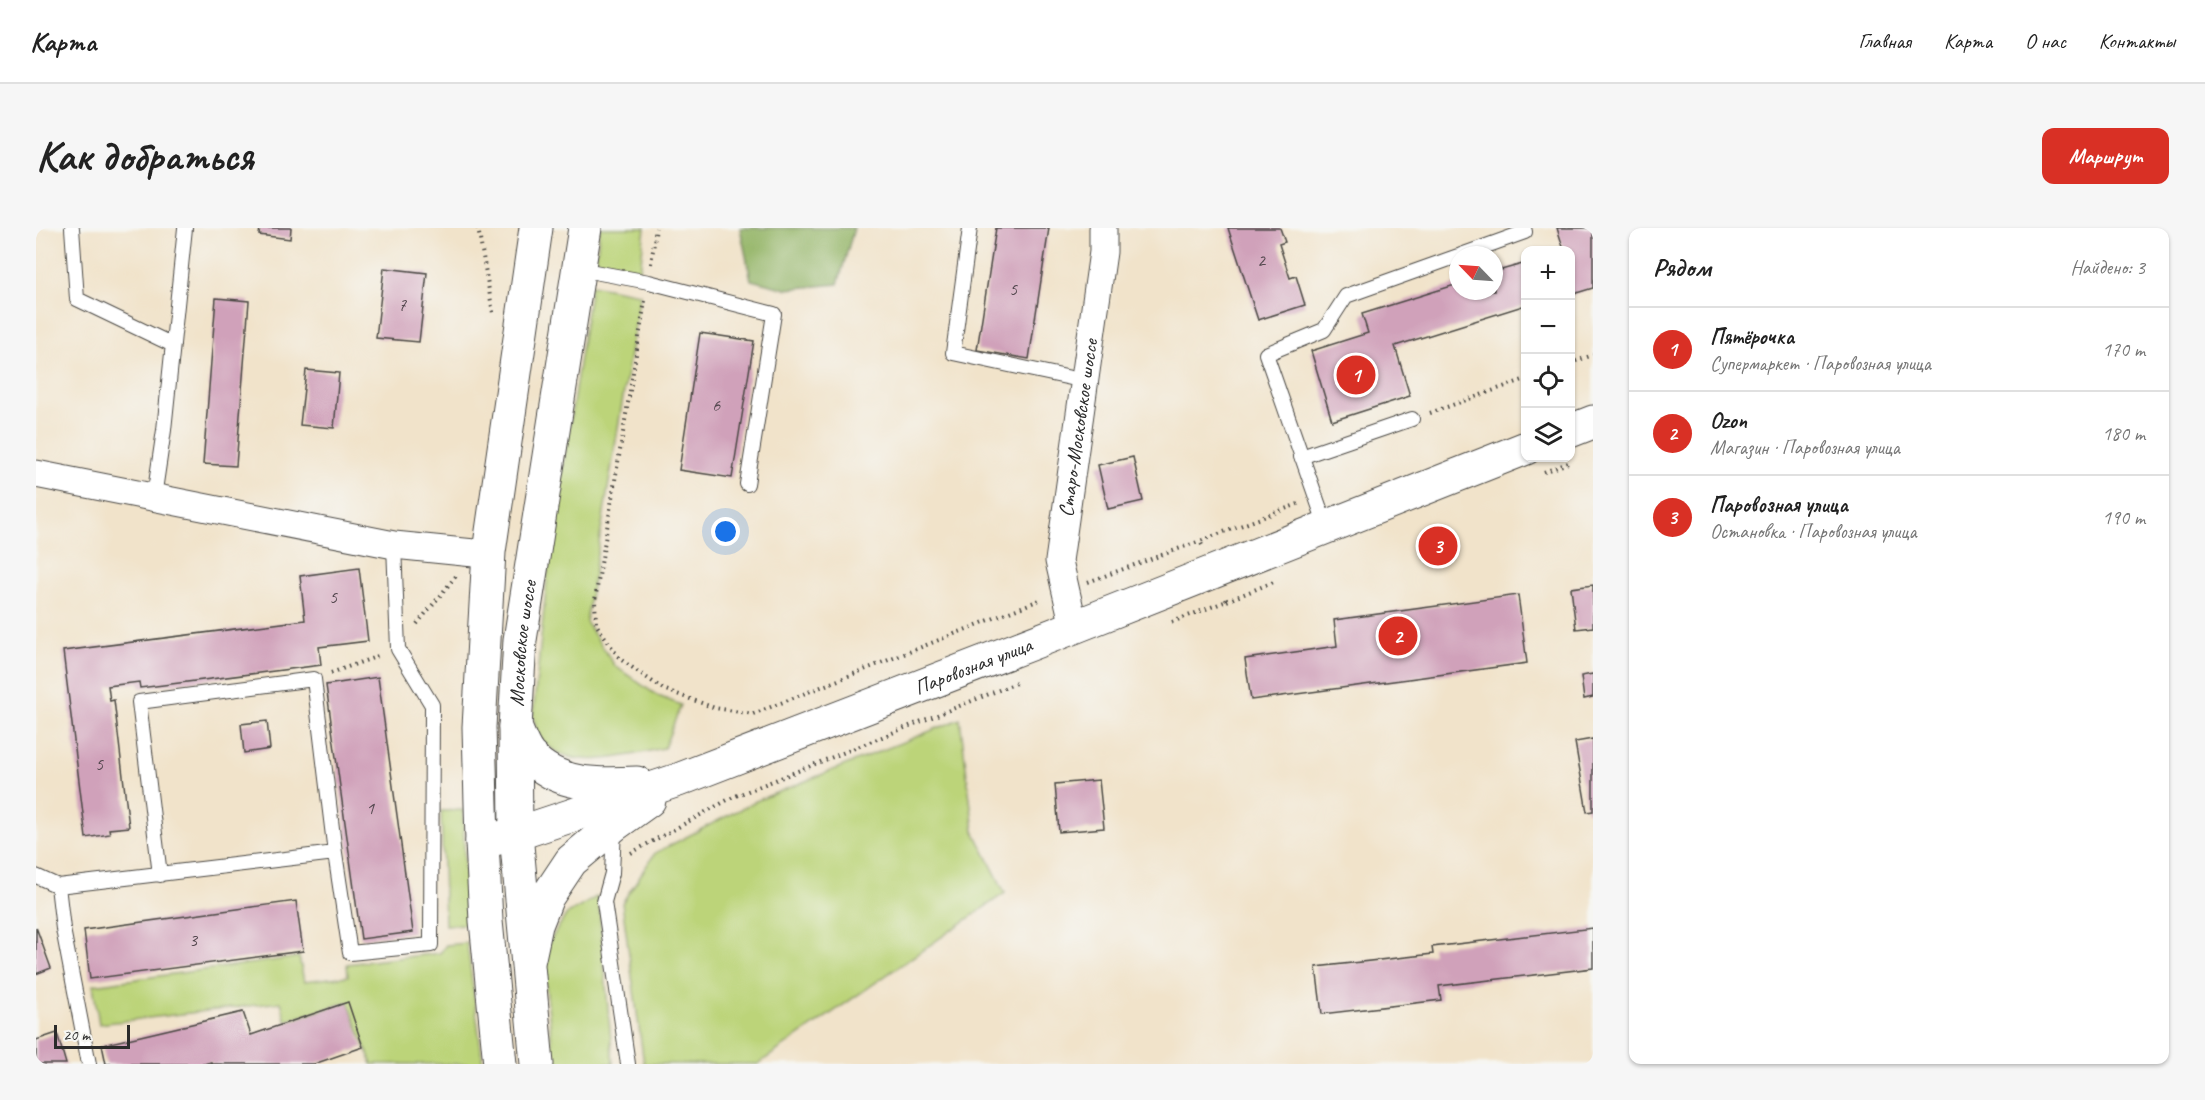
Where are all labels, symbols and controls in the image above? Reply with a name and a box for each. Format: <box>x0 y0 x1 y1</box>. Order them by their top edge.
text: Карта <box>30 24 97 59</box>
text: Главная <box>1858 28 1911 54</box>
text: Карта <box>1944 28 1992 54</box>
text: О нас <box>2025 28 2066 54</box>
text: Контакты <box>2099 28 2175 54</box>
button: Маршрут <box>2042 128 2169 184</box>
text: Как добраться <box>36 130 253 183</box>
north arrow <box>1449 246 1503 300</box>
map controls <box>1521 246 1575 462</box>
button: + <box>1521 246 1575 300</box>
house number: 2 <box>1257 249 1267 271</box>
text: Рядом <box>1653 251 1711 284</box>
text: Найдено: 3 <box>2070 255 2145 280</box>
house number: 5 <box>1009 278 1018 300</box>
house number: 7 <box>398 294 407 316</box>
button: − <box>1521 300 1575 354</box>
text: Пятёрочка <box>1710 323 1794 351</box>
street label: Старо-Московское шоссе <box>1052 336 1104 519</box>
text: 1 <box>1668 337 1677 362</box>
text: 170 m <box>2102 337 2145 362</box>
text: Супермаркет · Паровозная улица <box>1710 351 1931 376</box>
pin: 1 <box>1336 352 1376 398</box>
button: locate <box>1521 354 1575 408</box>
house number: 6 <box>712 394 721 416</box>
text: Ozon <box>1710 407 1747 435</box>
button: layers <box>1521 408 1575 462</box>
text: 2 <box>1668 421 1677 446</box>
text: 180 m <box>2102 421 2145 446</box>
text: Магазин · Паровозная улица <box>1710 435 1900 460</box>
text: Паровозная улица <box>1710 491 1848 519</box>
text: 3 <box>1668 505 1677 530</box>
text: 190 m <box>2102 505 2145 530</box>
your location <box>711 517 740 546</box>
text: Остановка · Паровозная улица <box>1710 519 1916 544</box>
pin: 3 <box>1418 524 1458 568</box>
street label: Московское шоссе <box>503 577 542 707</box>
house number: 5 <box>329 586 338 608</box>
pin: 2 <box>1378 614 1418 658</box>
street label: Паровозная улица <box>910 631 1037 701</box>
house number: 5 <box>95 753 104 775</box>
house number: 1 <box>366 797 375 819</box>
house number: 3 <box>189 929 199 951</box>
scale bar <box>54 1022 130 1050</box>
text: 20 m <box>63 1025 90 1045</box>

